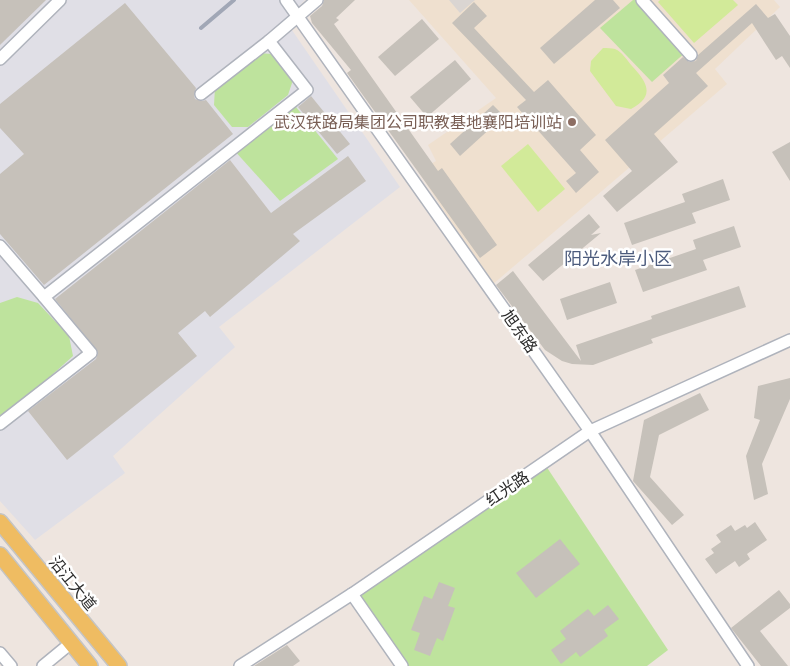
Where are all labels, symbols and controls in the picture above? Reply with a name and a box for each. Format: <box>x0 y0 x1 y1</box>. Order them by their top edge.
place label: 武汉铁路局集团公司职教基地襄阳培训站 <box>274 113 562 131</box>
marker: 武汉铁路局集团公司职教基地襄阳培训站 <box>566 116 578 128</box>
district label: 阳光水岸小区 <box>564 248 672 268</box>
street label: 旭东路 <box>499 306 541 356</box>
street label: 红光路 <box>482 467 532 509</box>
street label: 沿江大道 <box>46 552 100 614</box>

